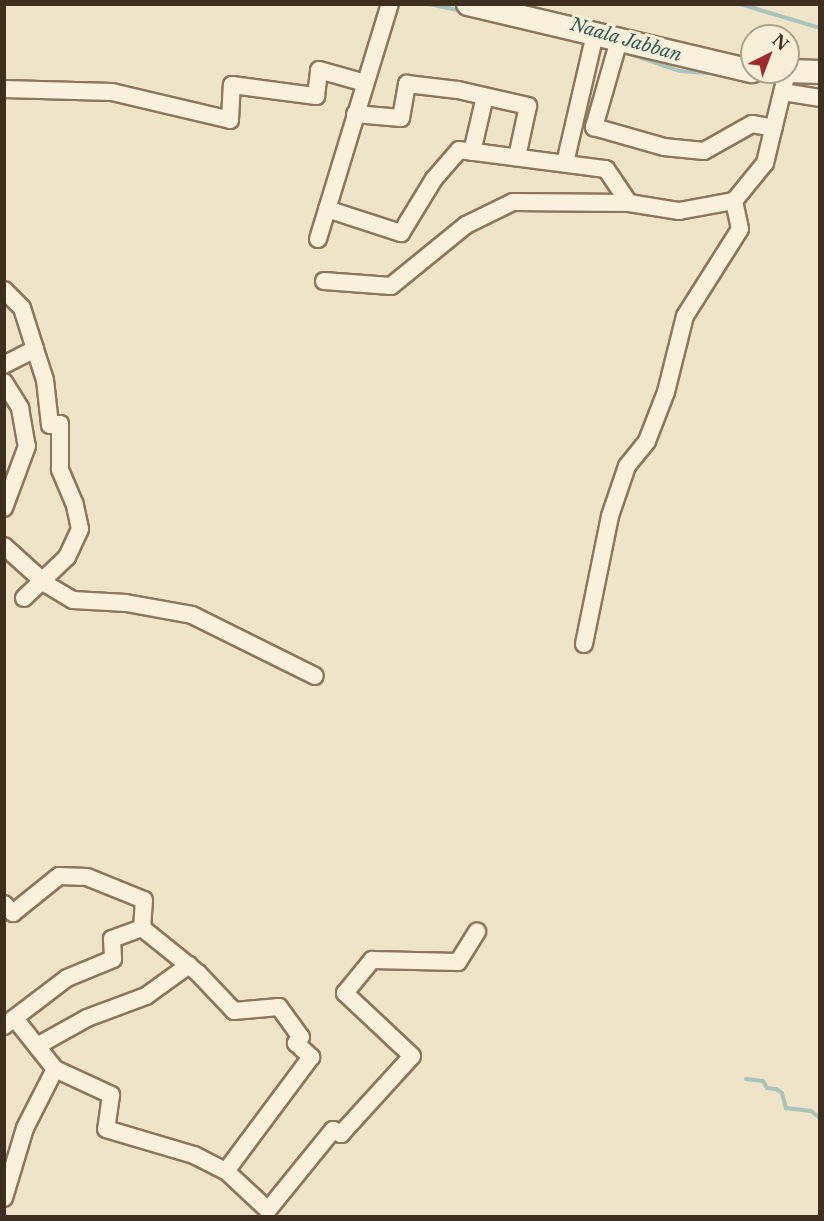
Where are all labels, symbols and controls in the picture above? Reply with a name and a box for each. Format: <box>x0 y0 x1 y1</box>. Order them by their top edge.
water label: Naala Jabban <box>567 14 685 66</box>
north arrow <box>740 24 800 84</box>
text: N <box>768 30 793 55</box>

